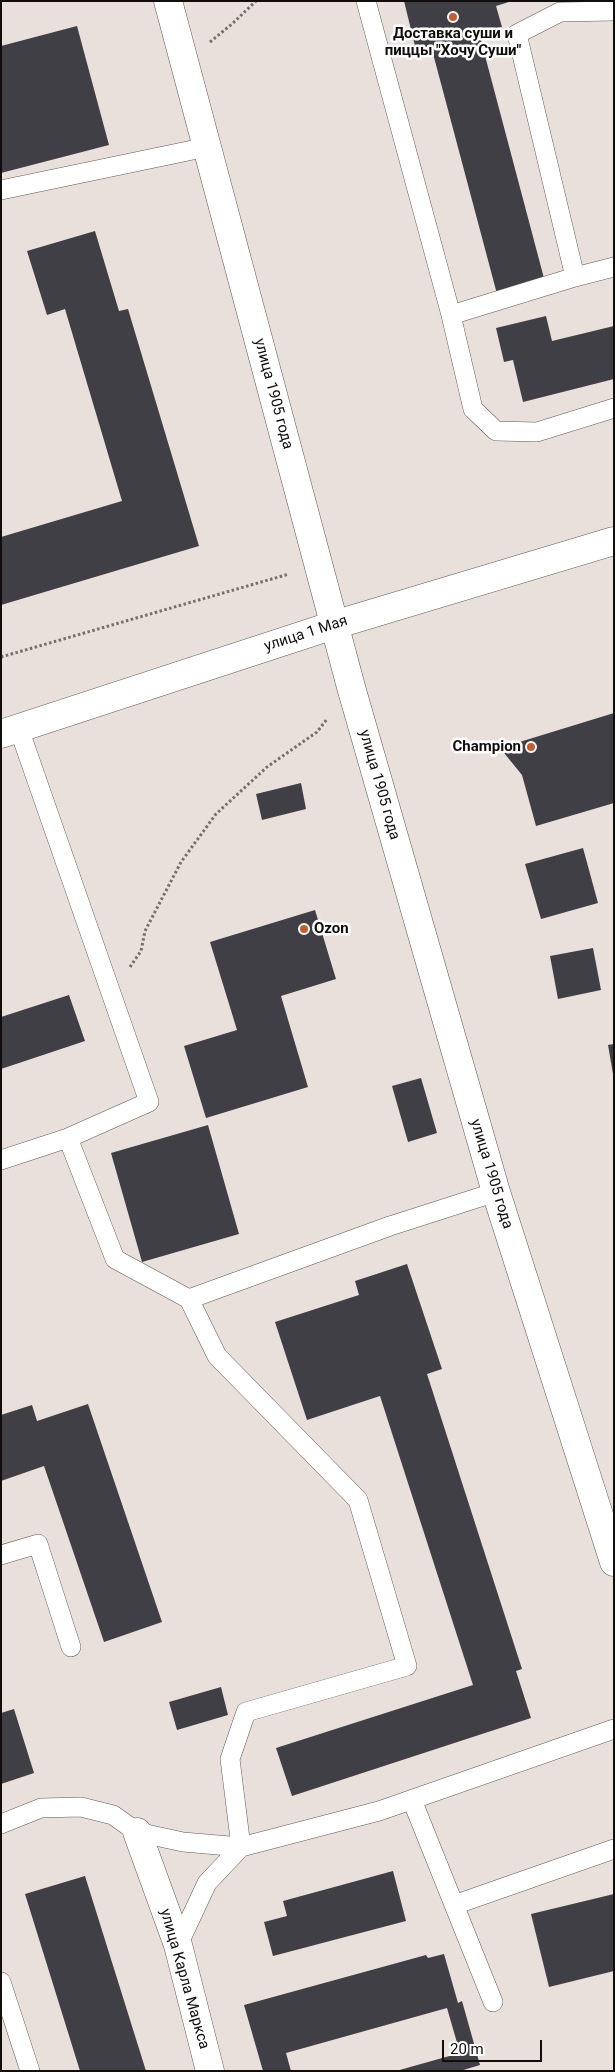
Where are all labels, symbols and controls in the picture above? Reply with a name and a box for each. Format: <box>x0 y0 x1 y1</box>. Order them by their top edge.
marker: Доставка суши и пиццы "Хочу Суши" <box>447 11 459 23</box>
place label: Доставка суши и пиццы "Хочу Суши" <box>385 25 521 60</box>
street label: улица 1905 года <box>250 337 296 451</box>
street label: улица 1 Мая <box>262 612 350 656</box>
street label: улица 1905 года <box>355 728 403 842</box>
place label: Champion <box>452 738 521 756</box>
marker: Champion <box>525 741 537 753</box>
place label: Ozon <box>314 920 349 938</box>
marker: Ozon <box>298 923 310 935</box>
street label: улица 1905 года <box>466 1117 516 1231</box>
street label: улица Карла Маркса <box>155 1907 213 2051</box>
scale bar <box>445 2030 545 2062</box>
text: 20 m <box>450 2040 484 2058</box>

